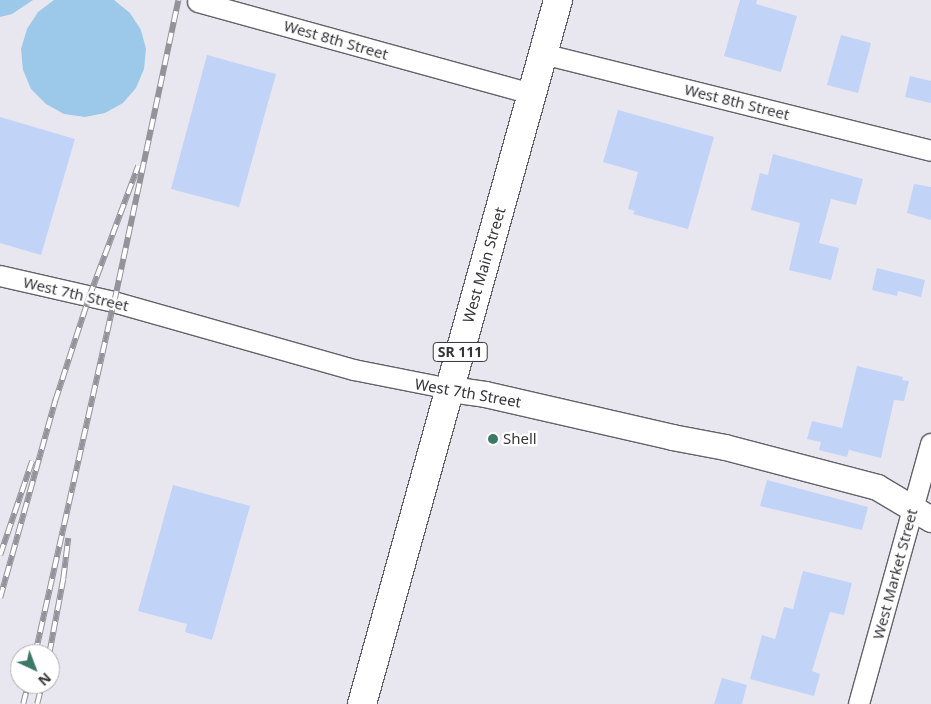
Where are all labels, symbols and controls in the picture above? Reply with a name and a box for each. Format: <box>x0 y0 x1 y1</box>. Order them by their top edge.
street label: West 8th Street <box>282 17 390 63</box>
street label: West 8th Street <box>683 80 791 124</box>
street label: West Main Street <box>459 205 509 325</box>
street label: West 7th Street <box>22 273 130 315</box>
road number: SR 111 <box>432 341 488 364</box>
street label: West 7th Street <box>413 375 523 411</box>
place label: Shell <box>503 430 537 448</box>
marker: Shell <box>487 433 499 445</box>
street label: West Market Street <box>869 507 921 641</box>
north arrow <box>10 644 60 694</box>
text: N <box>34 669 56 690</box>

